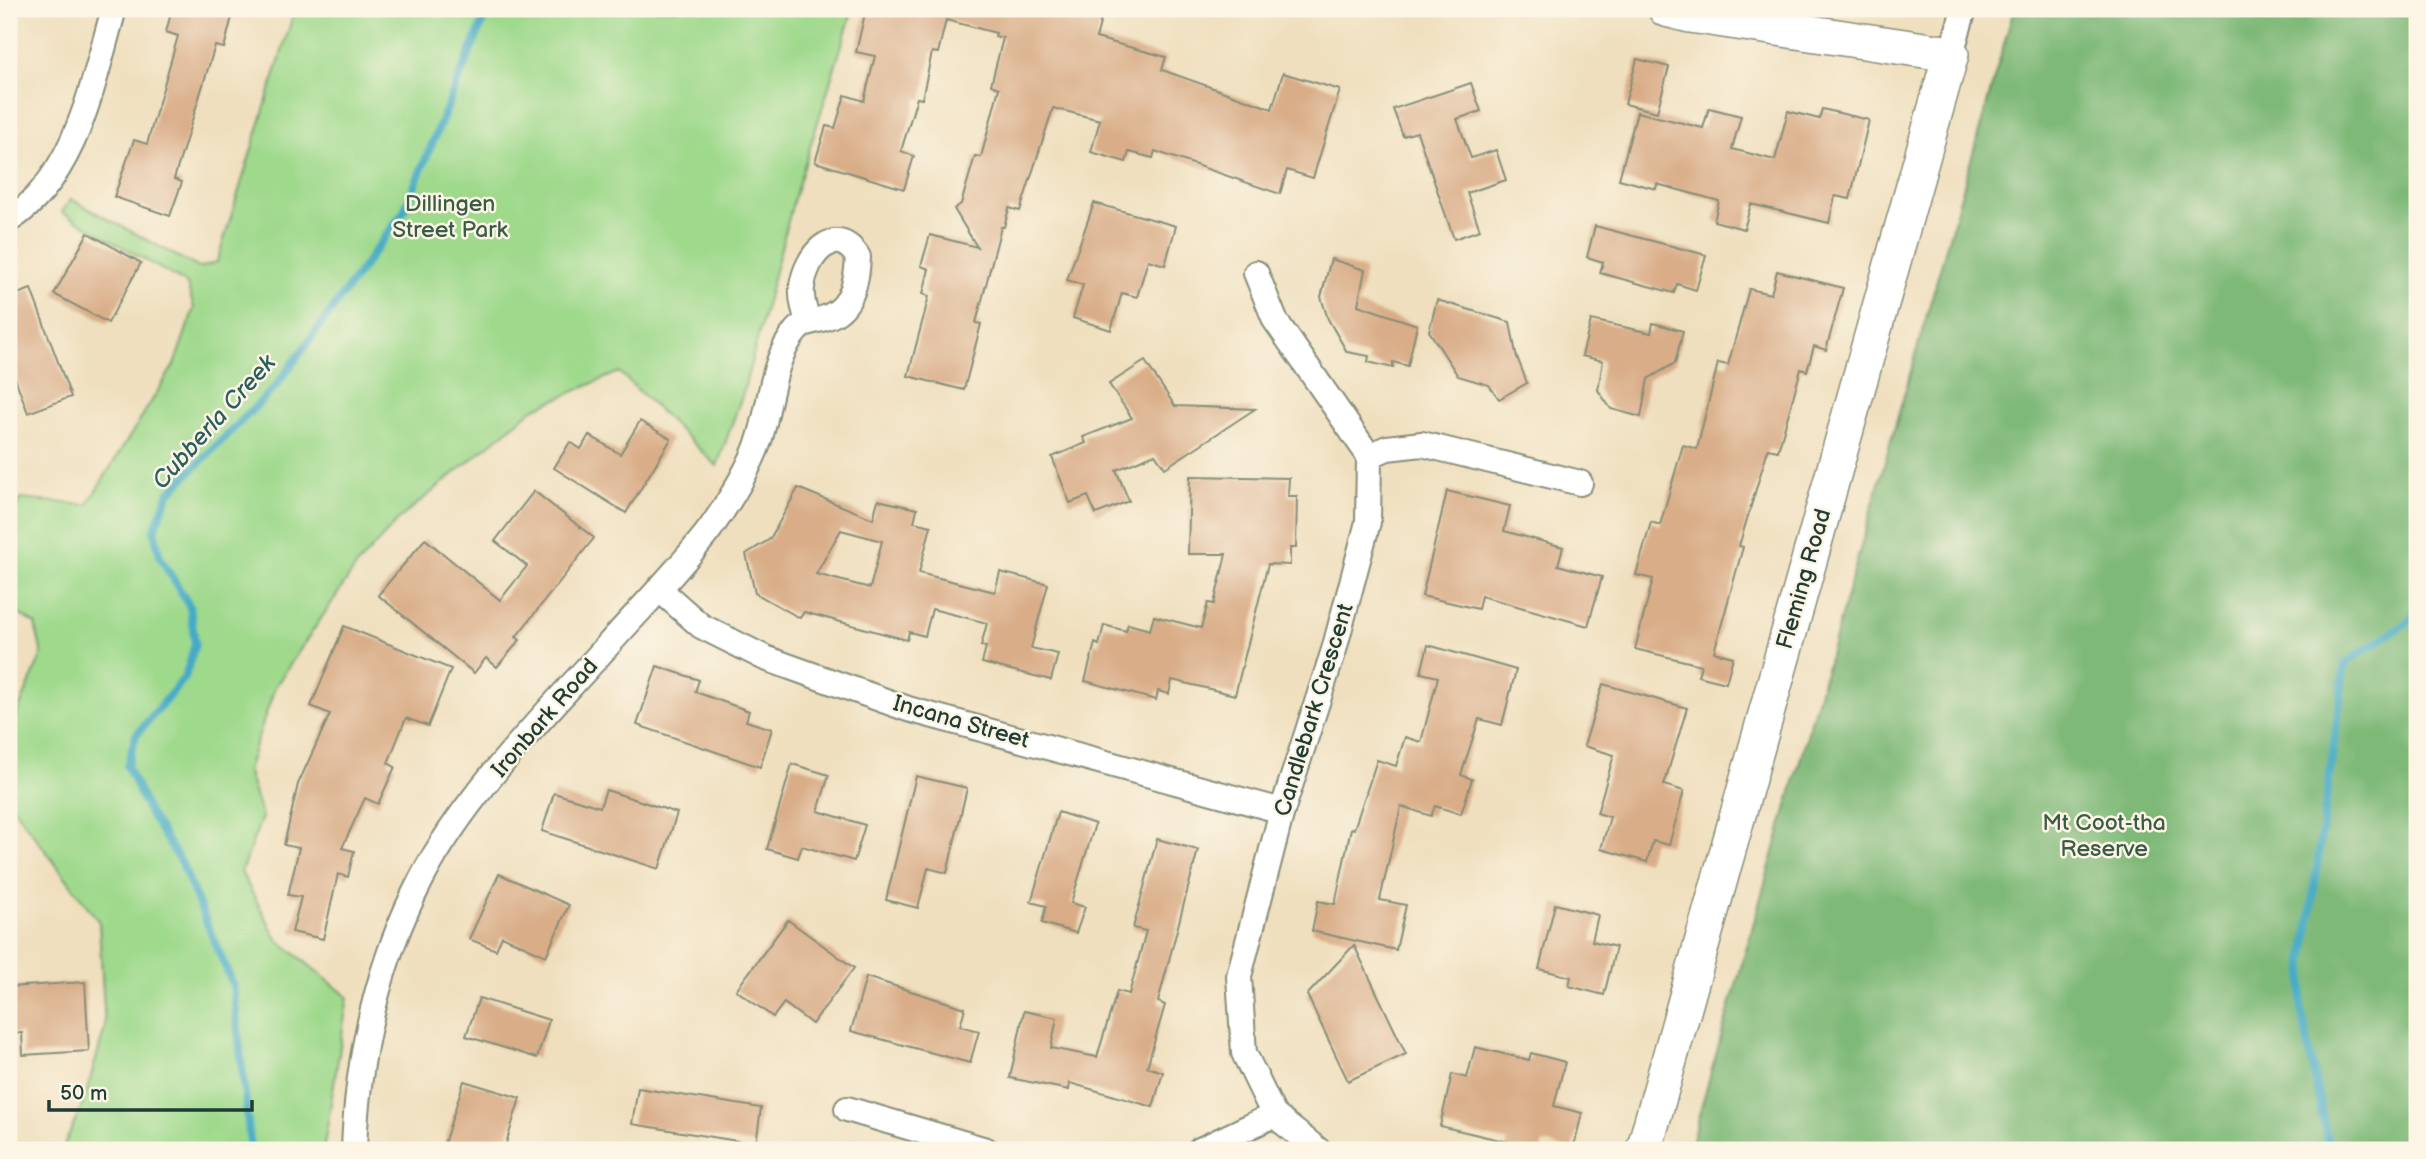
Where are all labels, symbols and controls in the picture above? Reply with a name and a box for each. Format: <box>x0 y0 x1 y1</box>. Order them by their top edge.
park label: Dillingen Street Park <box>392 190 508 244</box>
water label: Cubberla Creek <box>146 348 283 495</box>
street label: Fleming Road <box>1771 506 1837 652</box>
street label: Candlebark Crescent <box>1268 600 1360 820</box>
street label: Ironbark Road <box>486 653 604 783</box>
street label: Incana Street <box>890 689 1032 755</box>
park label: Mt Coot-tha Reserve <box>2042 809 2166 863</box>
scale bar <box>49 1068 252 1112</box>
text: 50 m <box>60 1081 107 1106</box>

